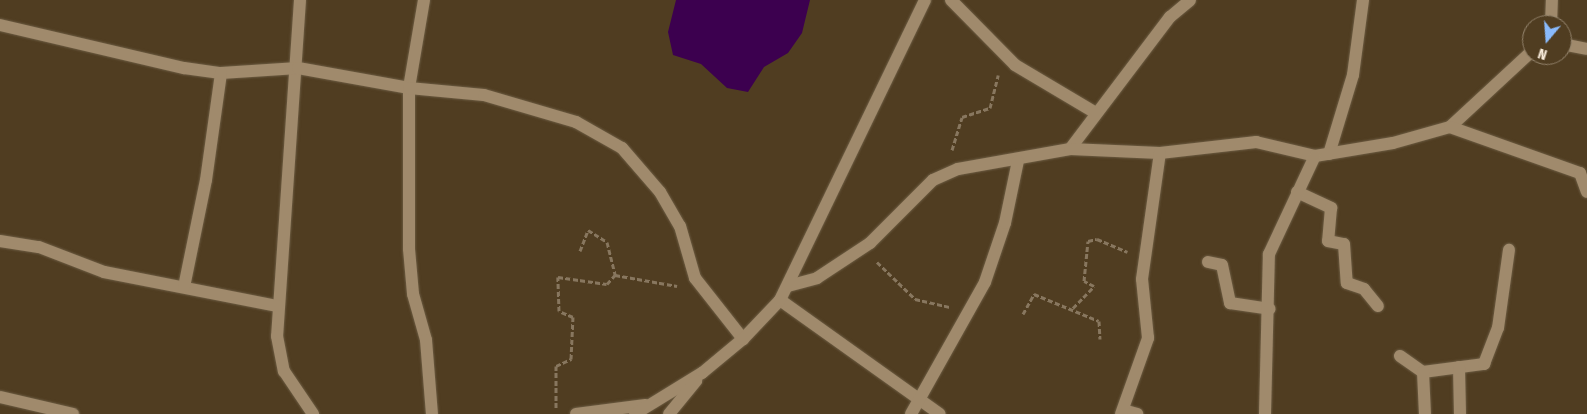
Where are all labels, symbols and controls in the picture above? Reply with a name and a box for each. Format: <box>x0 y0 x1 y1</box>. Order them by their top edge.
north arrow <box>1522 15 1572 65</box>
text: N <box>1536 44 1549 63</box>

